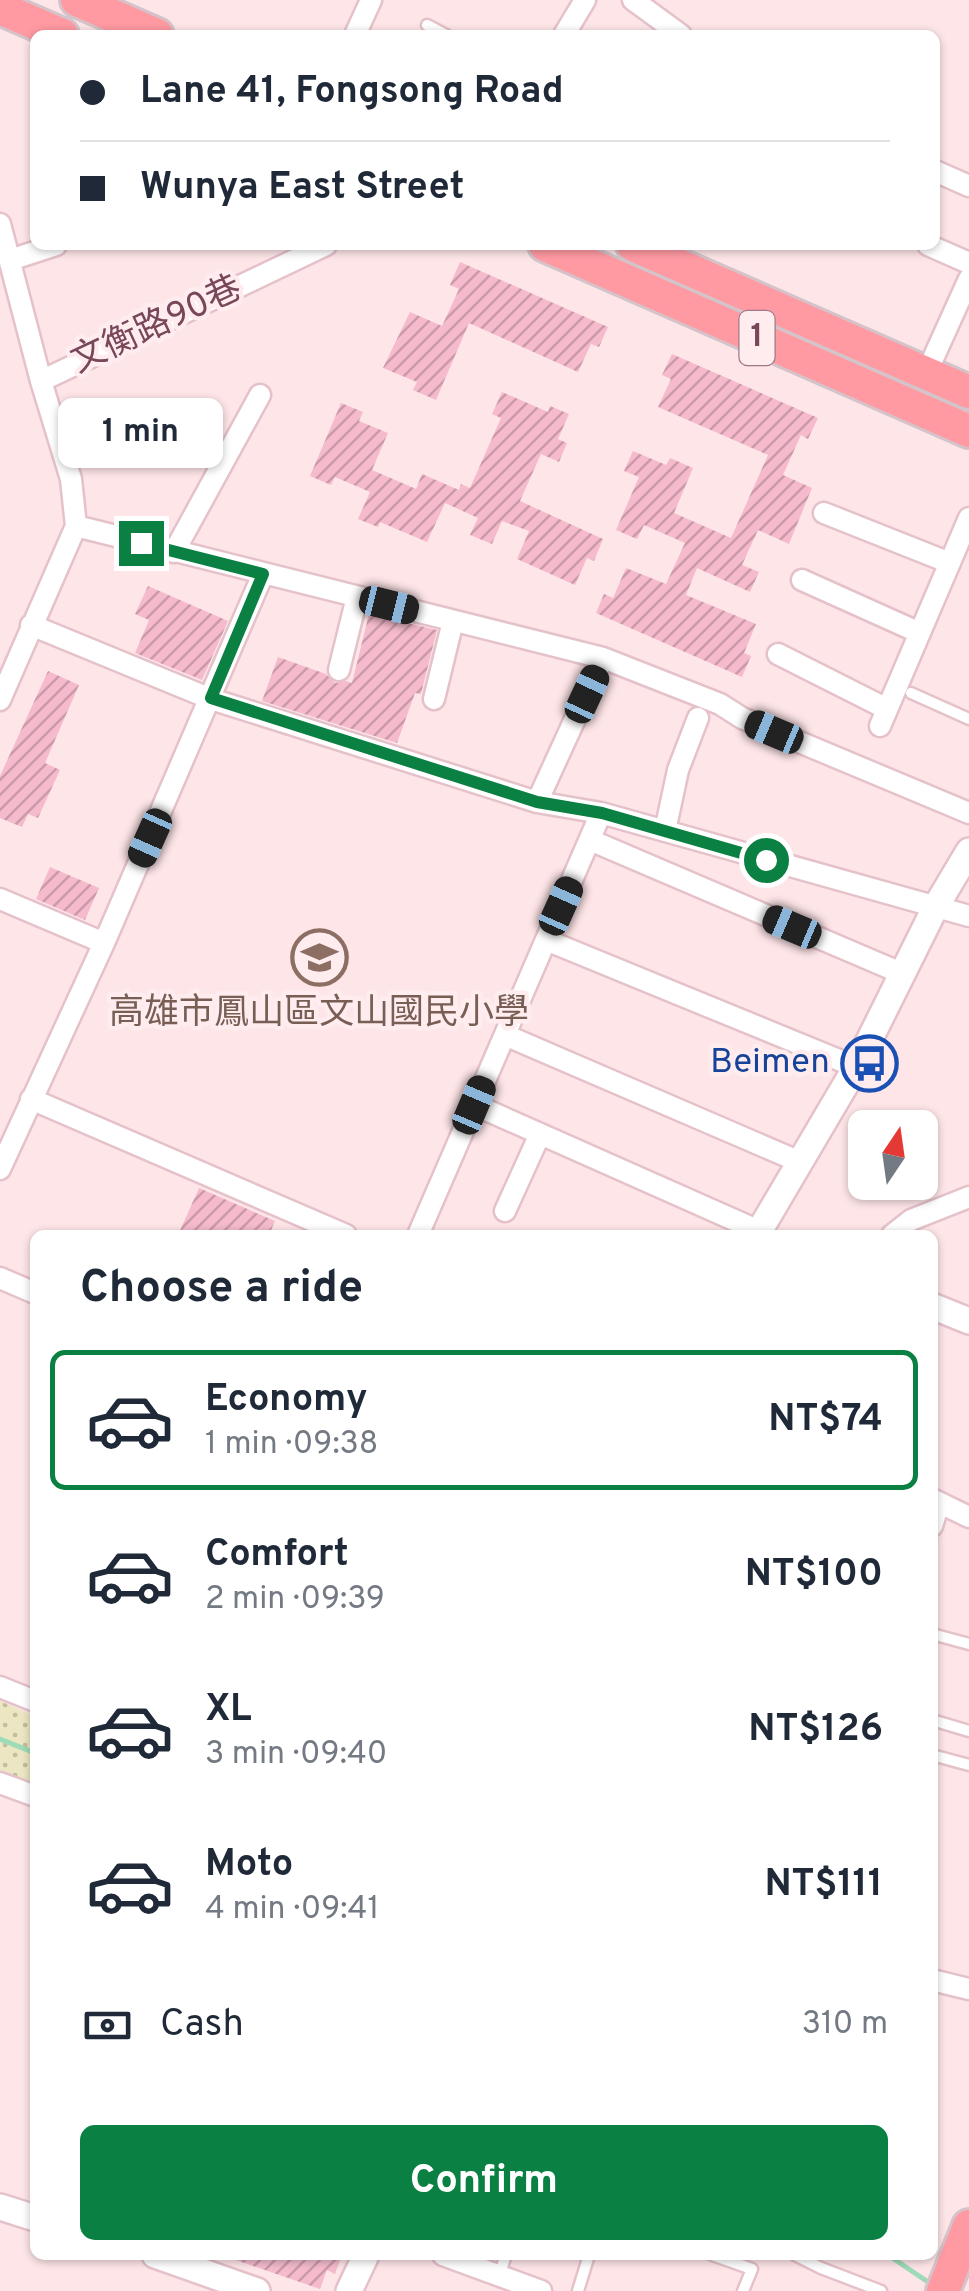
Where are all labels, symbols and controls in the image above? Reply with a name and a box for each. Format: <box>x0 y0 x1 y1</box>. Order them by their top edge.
text: Lane 41, Fongsong Road <box>140 68 564 117</box>
text: Wunya East Street <box>140 164 464 213</box>
street label: 文衡路90巷 <box>65 267 249 385</box>
road number: 1 <box>740 311 774 365</box>
callout: 1 min <box>58 398 224 468</box>
text: 1 min <box>102 413 179 453</box>
route end <box>119 521 164 566</box>
car <box>356 583 422 627</box>
car <box>561 660 613 728</box>
car <box>741 706 807 758</box>
car <box>124 804 176 872</box>
route start <box>744 838 789 883</box>
car <box>535 872 587 940</box>
car <box>759 901 825 953</box>
school or university icon: 高雄市鳳山區文山國民小學 <box>289 928 349 988</box>
place label: 高雄市鳳山區文山國民小學 <box>109 992 529 1036</box>
bus stop icon: Beimen <box>839 1033 899 1093</box>
place label: Beimen <box>710 1041 830 1085</box>
car <box>448 1072 500 1138</box>
north arrow <box>848 1110 938 1200</box>
map controls <box>848 1110 938 1200</box>
text: Choose a ride <box>80 1261 363 1318</box>
icon: car <box>85 1375 175 1465</box>
text: Economy <box>205 1376 367 1425</box>
text: NT$74 <box>768 1396 883 1445</box>
text: 1 min · 09:38 <box>205 1425 378 1465</box>
icon: car <box>85 1530 175 1620</box>
text: Comfort <box>205 1531 349 1580</box>
text: NT$100 <box>745 1551 883 1600</box>
text: 2 min · 09:39 <box>205 1580 385 1620</box>
icon: car <box>85 1685 175 1775</box>
text: XL <box>205 1686 252 1735</box>
text: NT$126 <box>748 1706 883 1755</box>
text: 3 min · 09:40 <box>205 1735 387 1775</box>
icon: car <box>85 1840 175 1930</box>
text: Moto <box>205 1841 293 1890</box>
text: NT$111 <box>764 1861 883 1910</box>
text: 4 min · 09:41 <box>205 1890 379 1930</box>
icon: cash <box>80 1998 135 2053</box>
text: Cash <box>160 2001 244 2050</box>
text: 310 m <box>802 2005 888 2045</box>
button: Confirm <box>80 2125 888 2240</box>

